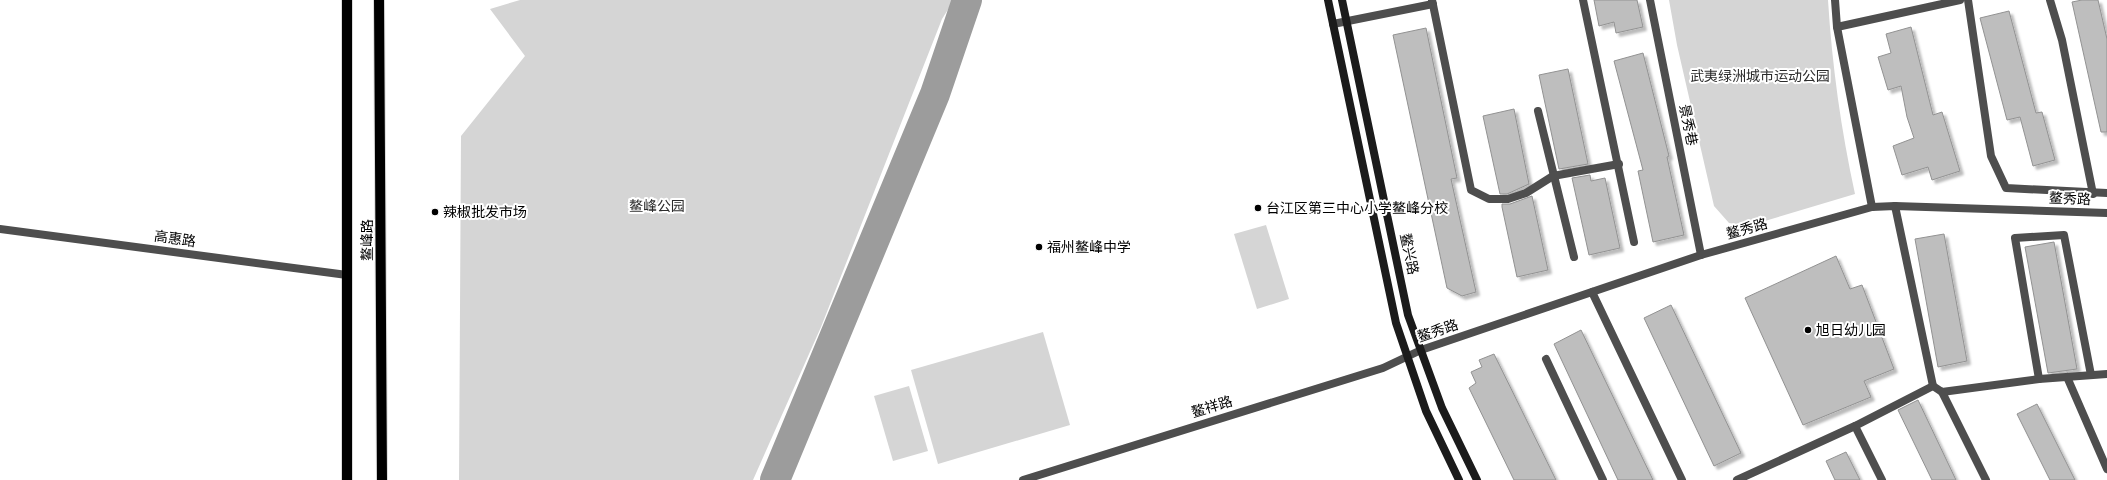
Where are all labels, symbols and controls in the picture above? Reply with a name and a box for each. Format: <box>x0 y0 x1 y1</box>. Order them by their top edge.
park label: 武夷绿洲城市运动公园 <box>1690 67 1830 86</box>
street label: 景秀巷 <box>1675 103 1701 147</box>
street label: 鳌秀路 <box>2049 189 2091 209</box>
park label: 鳌峰公园 <box>629 197 685 216</box>
place label: 台江区第三中心小学鳌峰分校 <box>1266 199 1448 218</box>
place label: 辣椒批发市场 <box>443 203 527 222</box>
marker: 台江区第三中心小学鳌峰分校 <box>1253 203 1263 213</box>
marker: 辣椒批发市场 <box>430 207 440 217</box>
street label: 鳌秀路 <box>1724 214 1770 244</box>
street label: 鳌峰路 <box>358 219 377 261</box>
street label: 高惠路 <box>153 227 197 251</box>
street label: 鳌兴路 <box>1395 231 1423 277</box>
place label: 福州鳌峰中学 <box>1047 238 1131 257</box>
marker: 福州鳌峰中学 <box>1034 242 1044 252</box>
street label: 鳌秀路 <box>1415 315 1461 347</box>
place label: 旭日幼儿园 <box>1816 321 1886 340</box>
marker: 旭日幼儿园 <box>1803 325 1813 335</box>
street label: 鳌祥路 <box>1189 392 1235 422</box>

